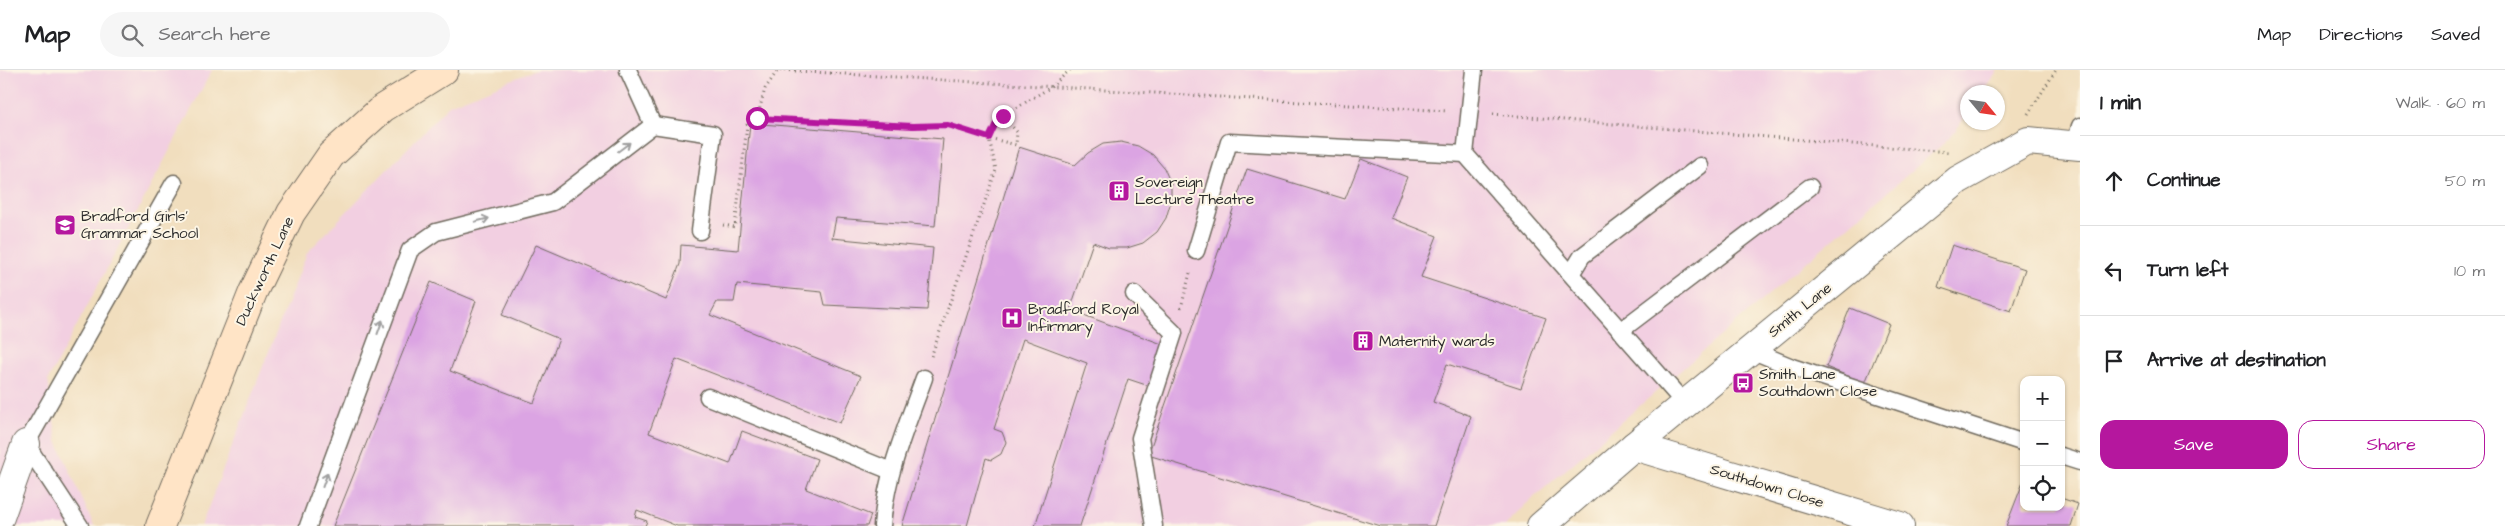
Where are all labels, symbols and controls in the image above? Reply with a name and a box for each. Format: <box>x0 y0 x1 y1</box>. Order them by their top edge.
search box <box>100 12 450 57</box>
text: Map <box>25 18 70 52</box>
icon: search <box>118 21 146 49</box>
text: Search here <box>158 21 271 48</box>
text: Map <box>2257 22 2291 47</box>
text: Directions <box>2319 22 2403 47</box>
text: Saved <box>2431 22 2480 47</box>
north arrow <box>1960 85 2005 130</box>
text: 1 min <box>2100 88 2141 117</box>
text: Walk · 60 m <box>2395 92 2485 114</box>
route end <box>992 105 1015 128</box>
route start <box>746 107 769 130</box>
one-way arrow <box>617 142 631 152</box>
icon: ahead <box>2100 167 2128 195</box>
text: Continue <box>2147 167 2221 194</box>
text: 50 m <box>2445 170 2485 192</box>
place label: Sovereign Lecture Theatre <box>1135 172 1254 210</box>
building icon: Sovereign Lecture Theatre <box>1107 179 1131 203</box>
place label: Bradford Girls' Grammar School <box>81 206 198 244</box>
school or university icon: Bradford Girls' Grammar School <box>53 213 77 237</box>
street label: Duckworth Lane <box>231 213 299 329</box>
one-way arrow <box>474 215 490 224</box>
icon: left <box>2100 257 2128 285</box>
text: Turn left <box>2147 257 2228 284</box>
text: 10 m <box>2454 260 2485 282</box>
street label: Smith Lane <box>1764 278 1836 342</box>
place label: Bradford Royal Infirmary <box>1028 299 1139 338</box>
hospital icon: Bradford Royal Infirmary <box>1000 306 1024 330</box>
one-way arrow <box>376 320 385 336</box>
building icon: Maternity wards <box>1351 329 1375 353</box>
place label: Maternity wards <box>1379 331 1495 353</box>
icon: arrive <box>2100 347 2128 375</box>
text: Arrive at destination <box>2147 347 2326 374</box>
place label: Smith Lane Southdown Close <box>1759 364 1877 402</box>
bus stop icon: Smith Lane Southdown Close <box>1731 371 1755 395</box>
map controls <box>2020 376 2065 511</box>
button: + <box>2020 376 2065 421</box>
button: Save <box>2100 420 2288 469</box>
button: Share <box>2298 420 2485 469</box>
button: − <box>2020 421 2065 466</box>
street label: Southdown Close <box>1708 459 1826 513</box>
button: locate <box>2020 466 2065 511</box>
one-way arrow <box>321 473 330 488</box>

